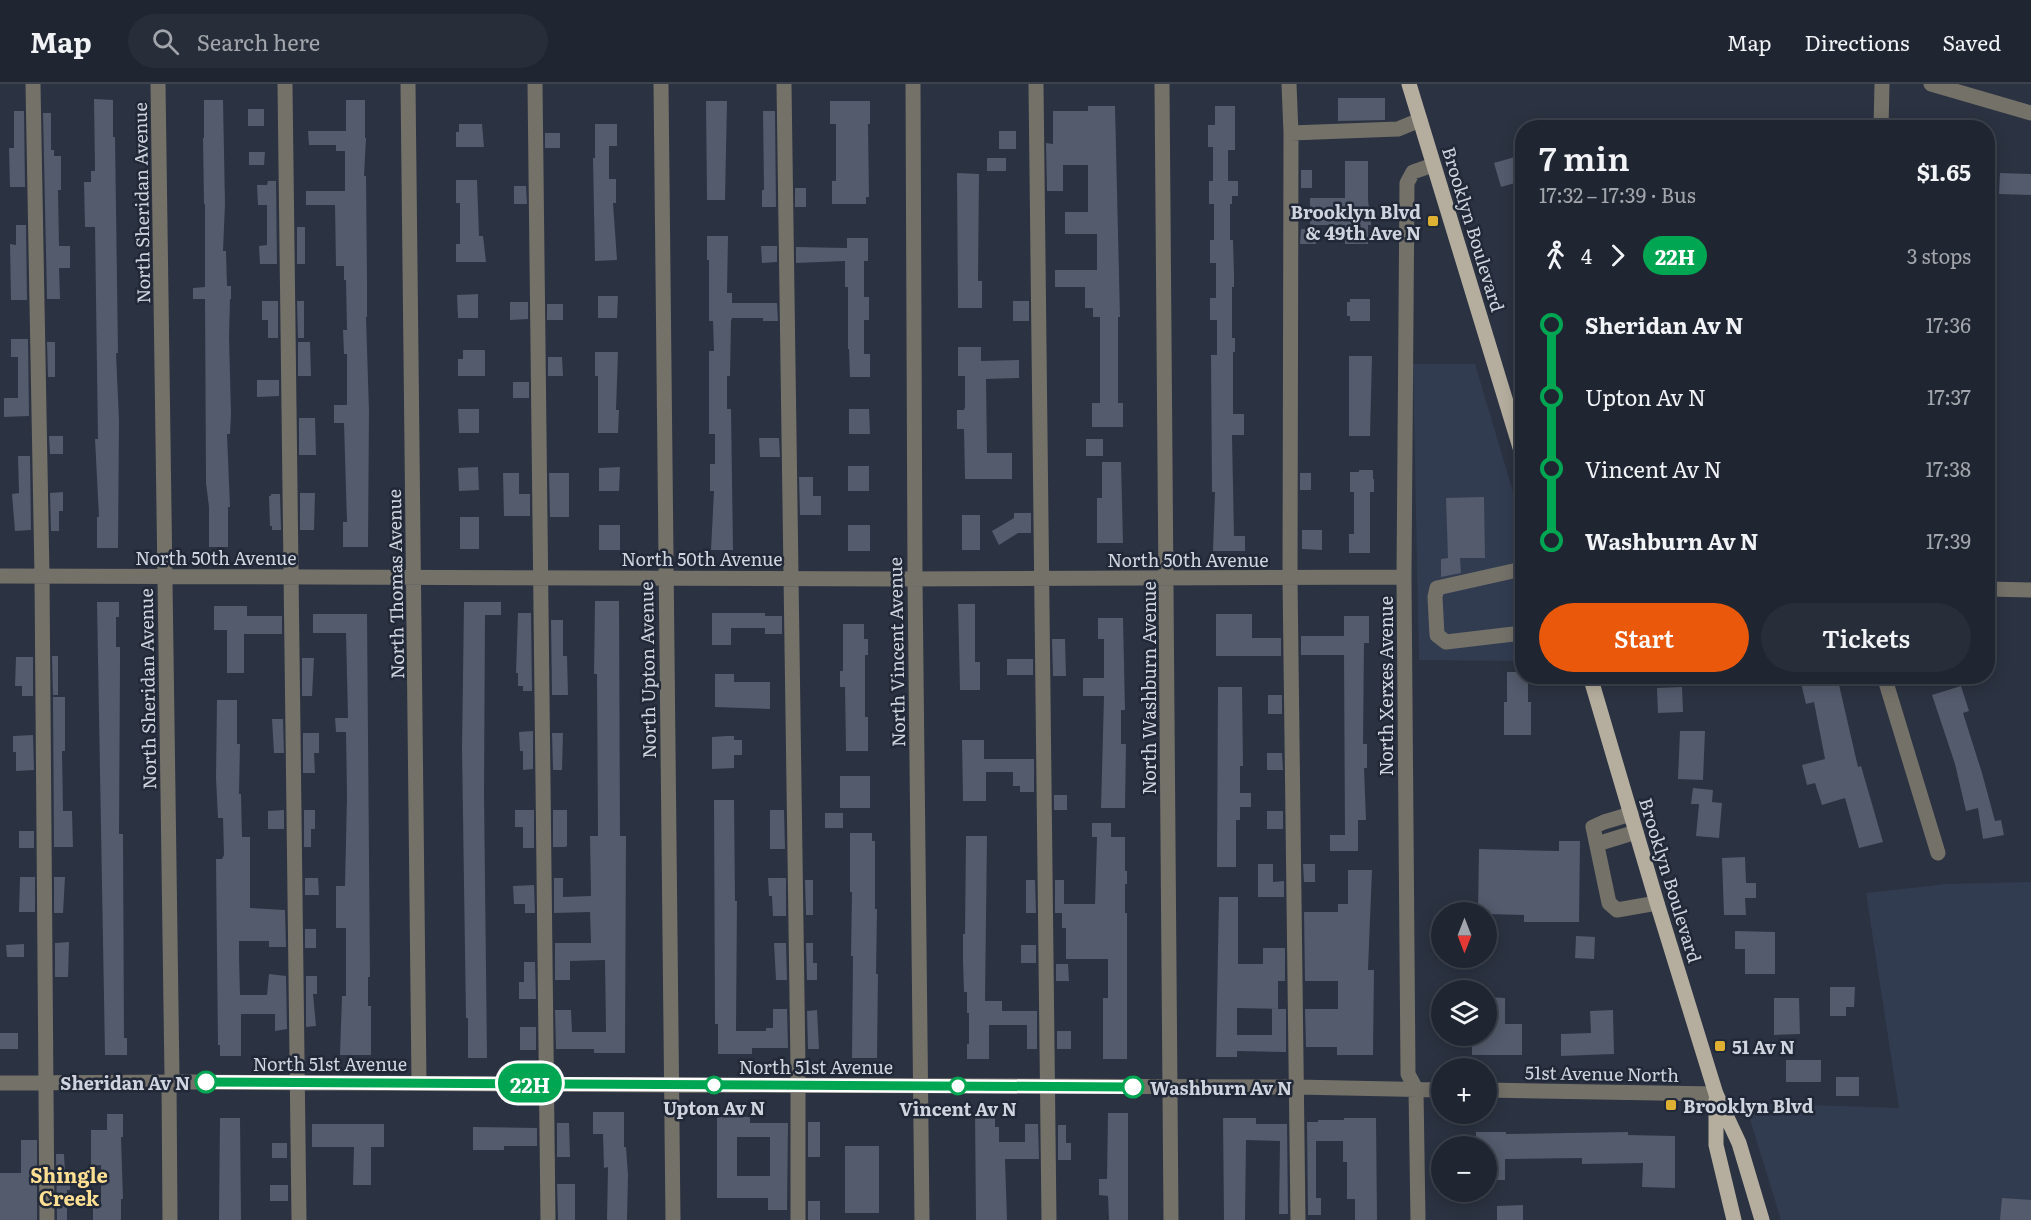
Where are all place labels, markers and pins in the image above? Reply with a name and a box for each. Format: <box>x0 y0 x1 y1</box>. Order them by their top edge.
place label: Brooklyn Blvd & 49th Ave N <box>1290 198 1421 246</box>
marker: Brooklyn Blvd & 49th Ave N <box>1426 214 1440 228</box>
place label: 51 Av N <box>1732 1033 1795 1060</box>
marker: 51 Av N <box>1713 1039 1727 1053</box>
place label: Sheridan Av N <box>60 1069 190 1096</box>
marker: Sheridan Av N <box>195 1071 217 1093</box>
place label: Washburn Av N <box>1150 1074 1292 1101</box>
marker: Upton Av N <box>705 1076 723 1094</box>
marker: Washburn Av N <box>1122 1076 1144 1098</box>
marker: Vincent Av N <box>949 1077 967 1095</box>
place label: Brooklyn Blvd <box>1683 1092 1814 1119</box>
place label: Upton Av N <box>663 1094 765 1121</box>
place label: Vincent Av N <box>899 1095 1017 1122</box>
marker: Brooklyn Blvd <box>1664 1098 1678 1112</box>

